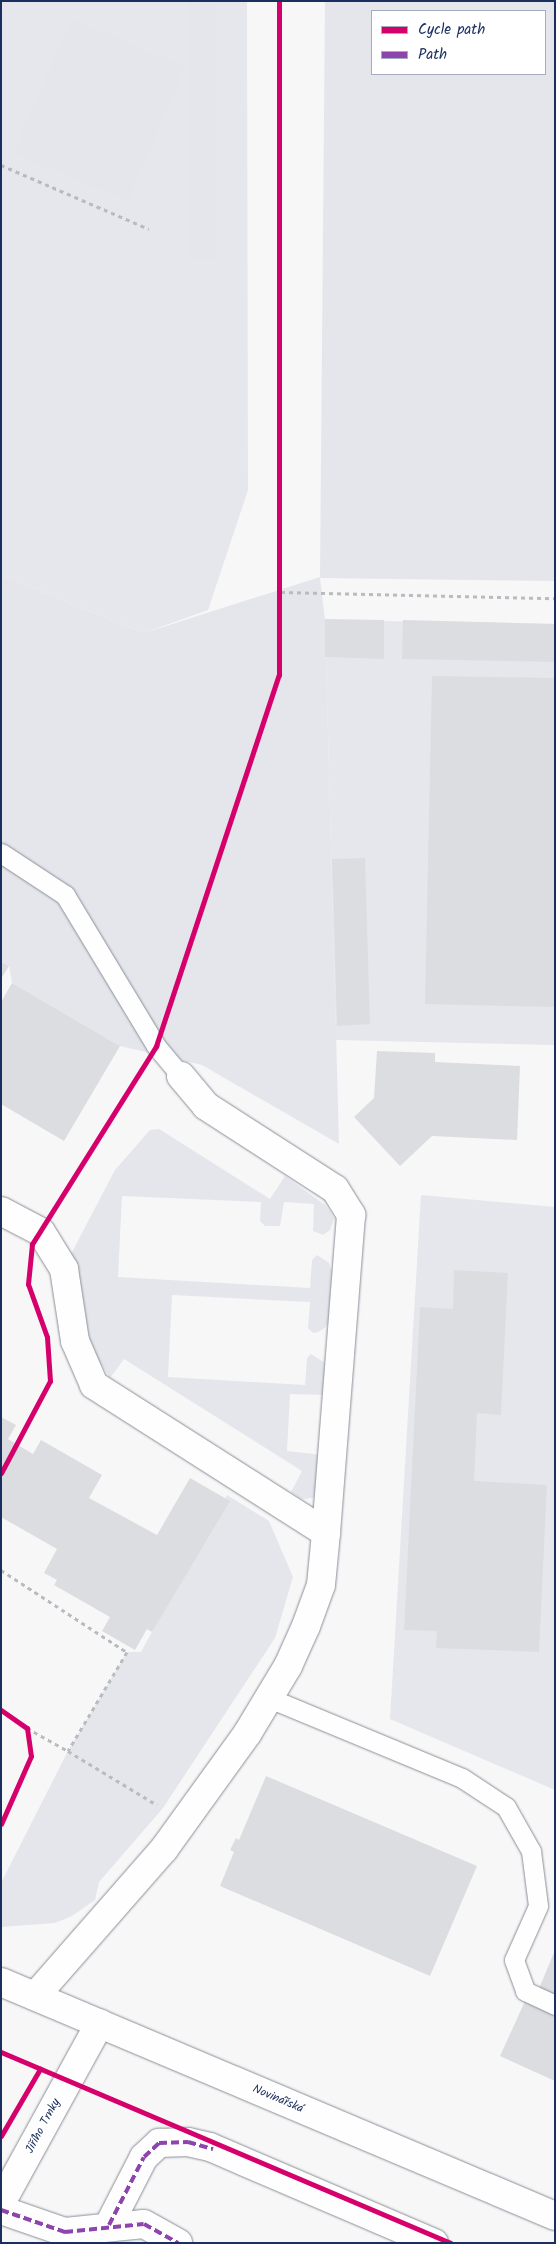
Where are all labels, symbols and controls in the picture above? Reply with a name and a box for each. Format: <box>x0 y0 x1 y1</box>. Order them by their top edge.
legend <box>371 10 546 75</box>
text: Cycle path <box>418 18 485 42</box>
text: Path <box>418 43 447 67</box>
street label: Novinářská <box>250 2082 306 2116</box>
street label: Jiřího Trnky <box>23 2096 63 2156</box>

